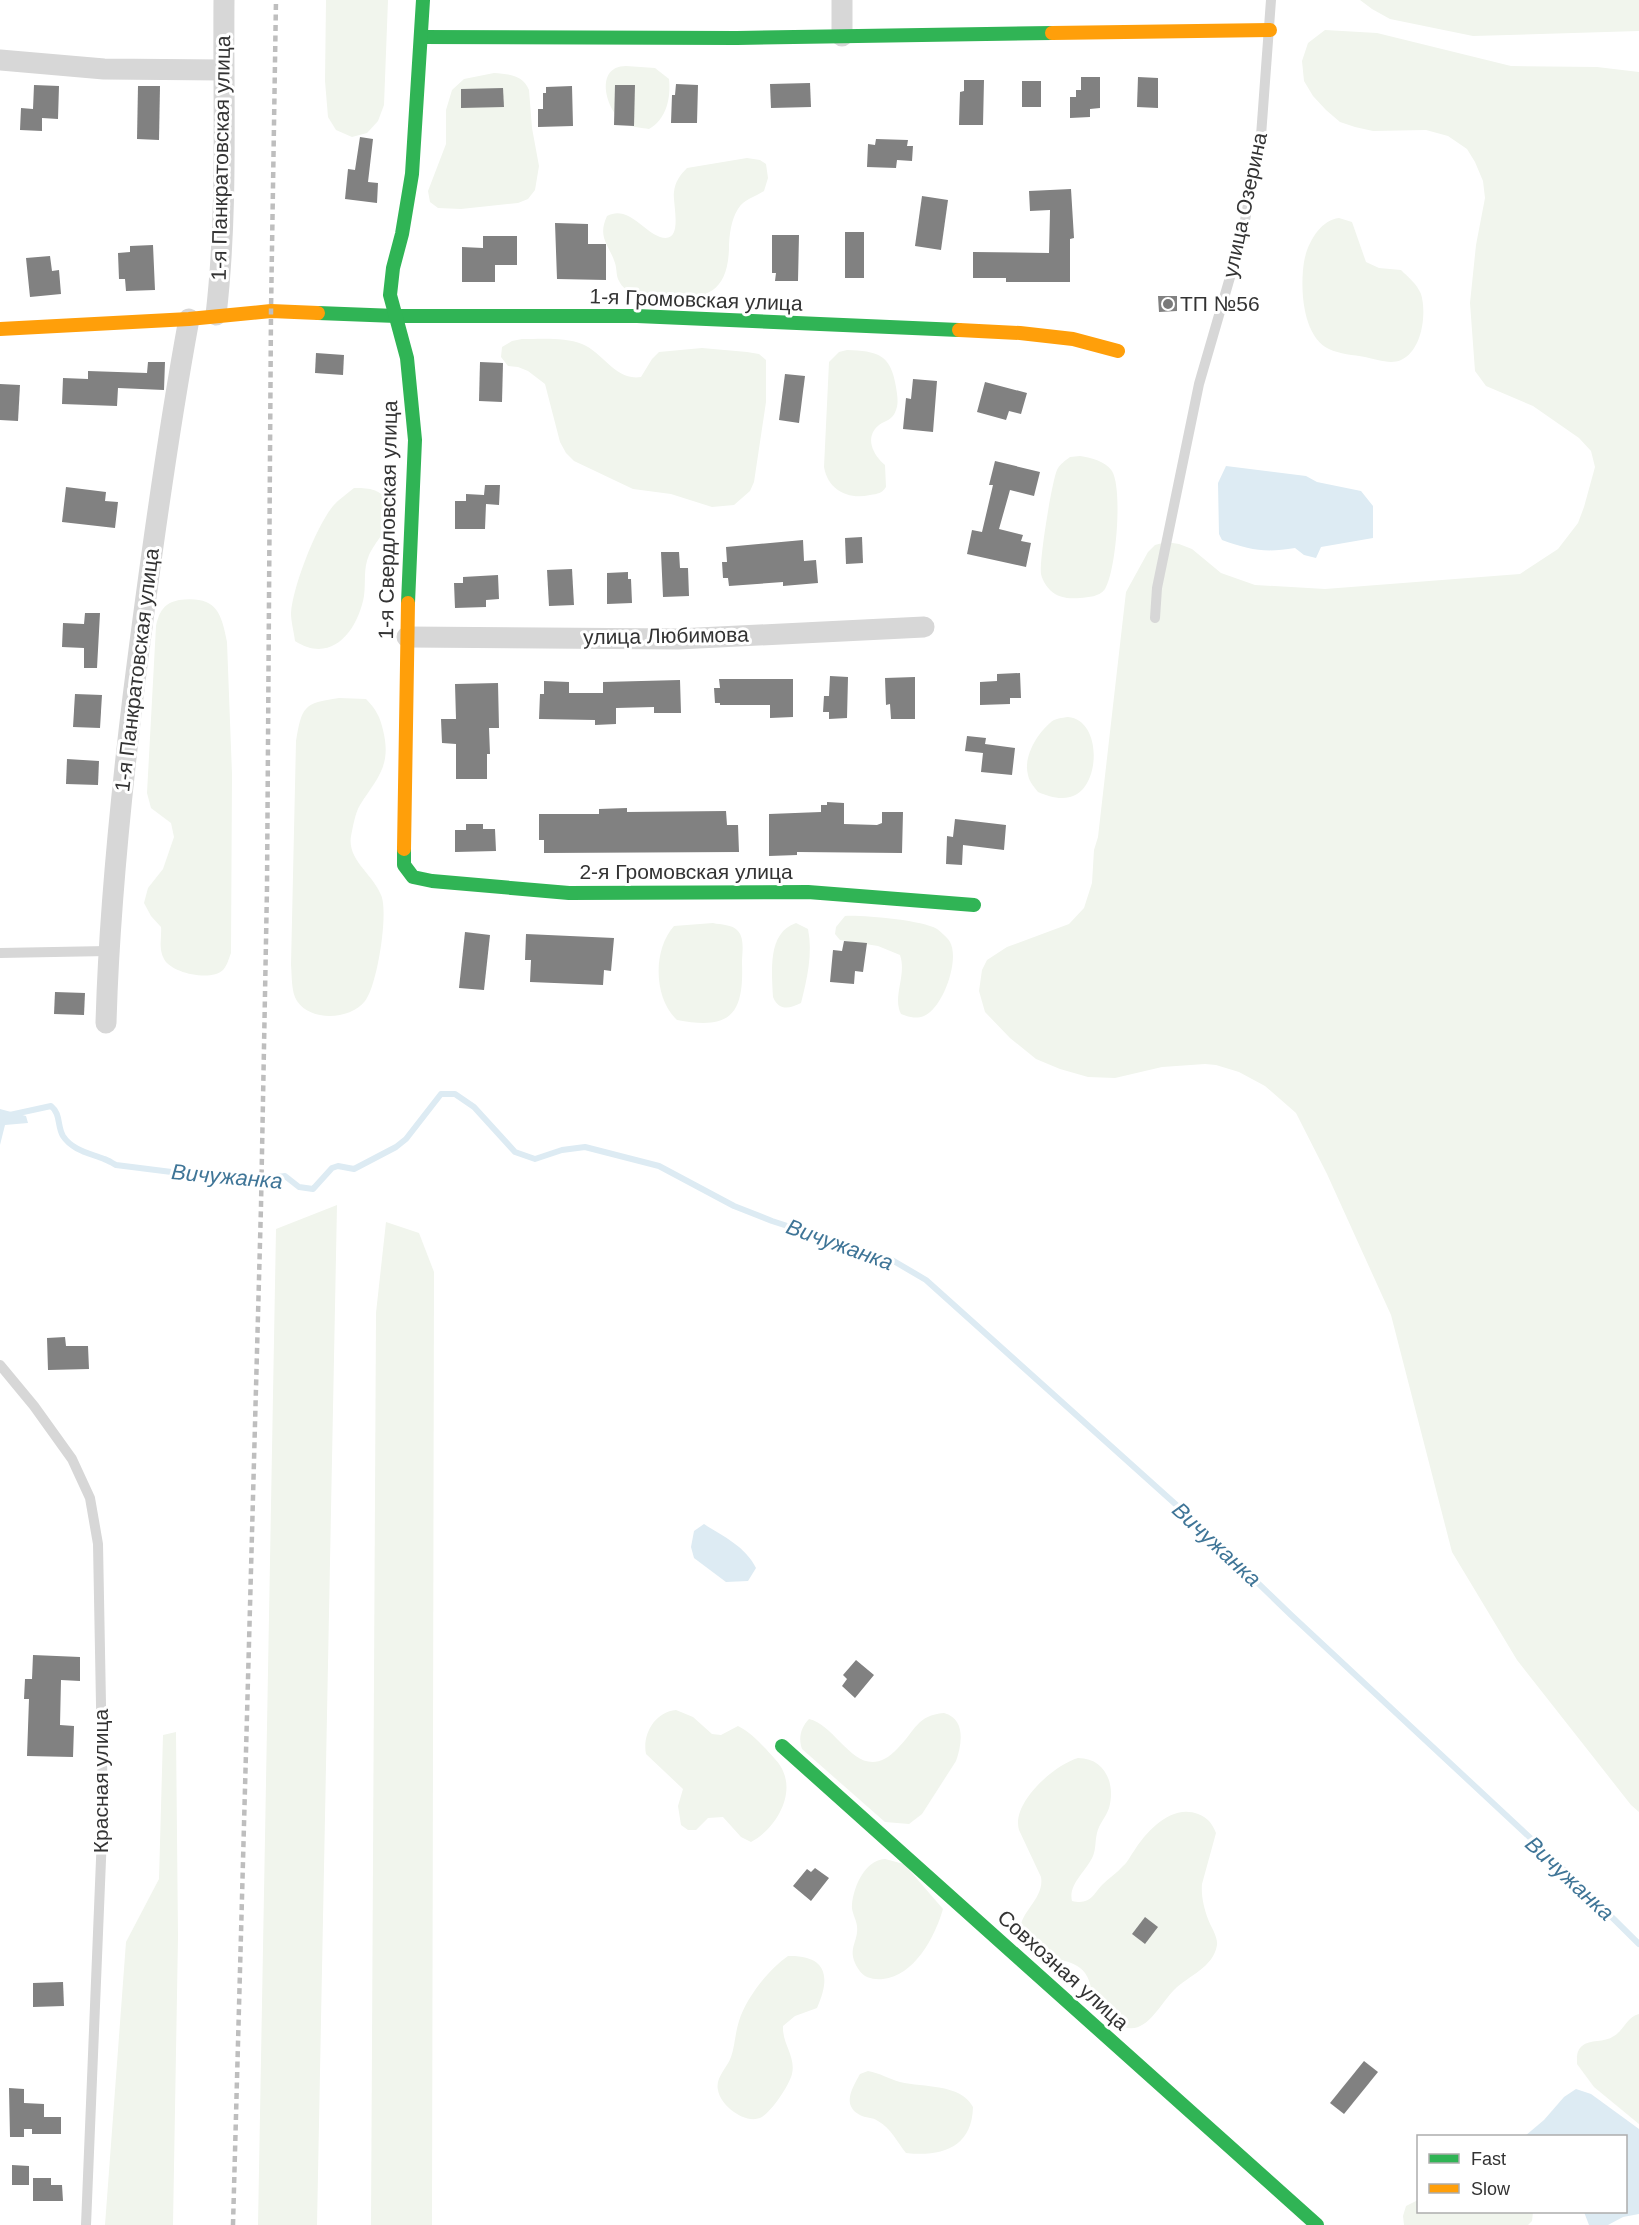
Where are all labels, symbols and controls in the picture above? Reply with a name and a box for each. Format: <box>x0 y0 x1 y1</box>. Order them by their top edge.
street label: 1-я Панкратовская улица <box>207 35 234 281</box>
street label: улица Озерина <box>1218 130 1271 280</box>
street label: 1-я Громовская улица <box>589 284 803 315</box>
place label: ТП №56 <box>1180 292 1260 315</box>
marker: ТП №56 <box>1161 297 1175 311</box>
street label: 1-я Свердловская улица <box>374 400 401 640</box>
street label: 1-я Панкратовская улица <box>110 547 163 793</box>
street label: улица Любимова <box>583 623 749 648</box>
street label: 2-я Громовская улица <box>579 860 793 883</box>
water label: Вичужанка <box>170 1159 284 1194</box>
water label: Вичужанка <box>783 1214 897 1275</box>
water label: Вичужанка <box>1167 1497 1266 1592</box>
street label: Красная улица <box>89 1709 112 1853</box>
water label: Вичужанка <box>1520 1831 1619 1926</box>
street label: Совхозная улица <box>993 1905 1134 2034</box>
legend <box>1417 2135 1627 2213</box>
text: Fast <box>1471 2149 1506 2169</box>
text: Slow <box>1471 2179 1511 2199</box>

